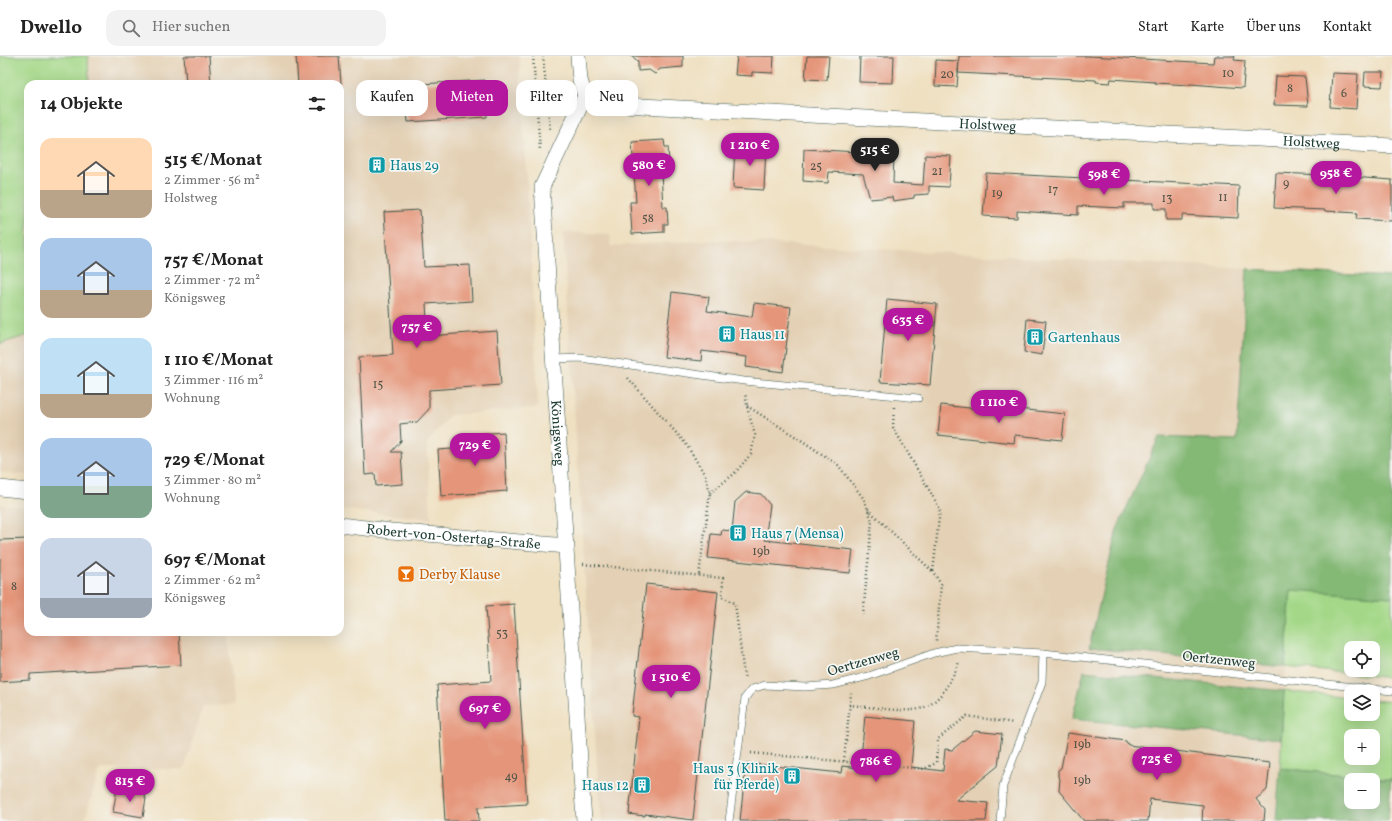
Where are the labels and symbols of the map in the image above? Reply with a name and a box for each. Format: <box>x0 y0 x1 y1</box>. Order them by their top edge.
house number: 10 <box>1222 66 1234 82</box>
house number: 20 <box>940 67 954 83</box>
house number: 8 <box>1287 81 1293 97</box>
house number: 6 <box>1341 86 1347 102</box>
street label: Holstweg <box>959 115 1017 137</box>
street label: Holstweg <box>1282 132 1340 154</box>
pin: 1 210 € <box>713 133 787 167</box>
pin: 515 € <box>847 138 903 172</box>
pin: 580 € <box>621 153 677 187</box>
building icon: Haus 29 <box>367 155 387 175</box>
place label: Haus 29 <box>390 157 439 176</box>
house number: 25 <box>810 159 822 175</box>
pin: 958 € <box>1308 161 1364 195</box>
pin: 598 € <box>1076 162 1132 196</box>
house number: 21 <box>931 164 943 180</box>
house number: 9 <box>1283 176 1289 192</box>
house number: 17 <box>1048 182 1058 198</box>
house number: 19 <box>992 186 1002 202</box>
house number: 11 <box>1218 190 1228 206</box>
house number: 13 <box>1162 191 1172 207</box>
house number: 58 <box>642 211 654 227</box>
pin: 635 € <box>880 308 936 342</box>
pin: 757 € <box>389 315 445 349</box>
building icon: Haus 11 <box>717 324 737 344</box>
place label: Haus 11 <box>740 326 785 345</box>
building icon: Gartenhaus <box>1025 327 1045 347</box>
place label: Gartenhaus <box>1048 329 1120 348</box>
house number: 15 <box>373 377 383 393</box>
pin: 1 110 € <box>962 390 1036 424</box>
street label: Königsweg <box>545 399 568 467</box>
pin: 729 € <box>447 433 503 467</box>
street label: Robert-von-Ostertag-Straße <box>365 520 542 555</box>
building icon: Haus 7 (Mensa) <box>728 523 748 543</box>
place label: Haus 7 (Mensa) <box>751 525 844 544</box>
house number: 19b <box>752 544 770 560</box>
bar icon: Derby Klause <box>396 564 416 584</box>
place label: Derby Klause <box>419 566 501 585</box>
house number: 8 <box>11 579 17 595</box>
house number: 53 <box>496 626 508 642</box>
street label: Oertzenweg <box>825 643 901 682</box>
street label: Oertzenweg <box>1181 647 1256 674</box>
pin: 1 510 € <box>634 665 708 699</box>
pin: 697 € <box>457 696 513 730</box>
house number: 19b <box>1073 737 1091 753</box>
pin: 725 € <box>1129 747 1185 781</box>
pin: 786 € <box>848 749 904 783</box>
place label: Haus 3 (Klinik für Pferde) <box>693 760 779 795</box>
building icon: Haus 3 (Klinik für Pferde) <box>782 766 802 786</box>
pin: 815 € <box>102 769 158 803</box>
house number: 49 <box>504 769 518 785</box>
house number: 19b <box>1073 773 1091 789</box>
building icon: Haus 12 <box>632 775 652 795</box>
place label: Haus 12 <box>582 777 629 796</box>

